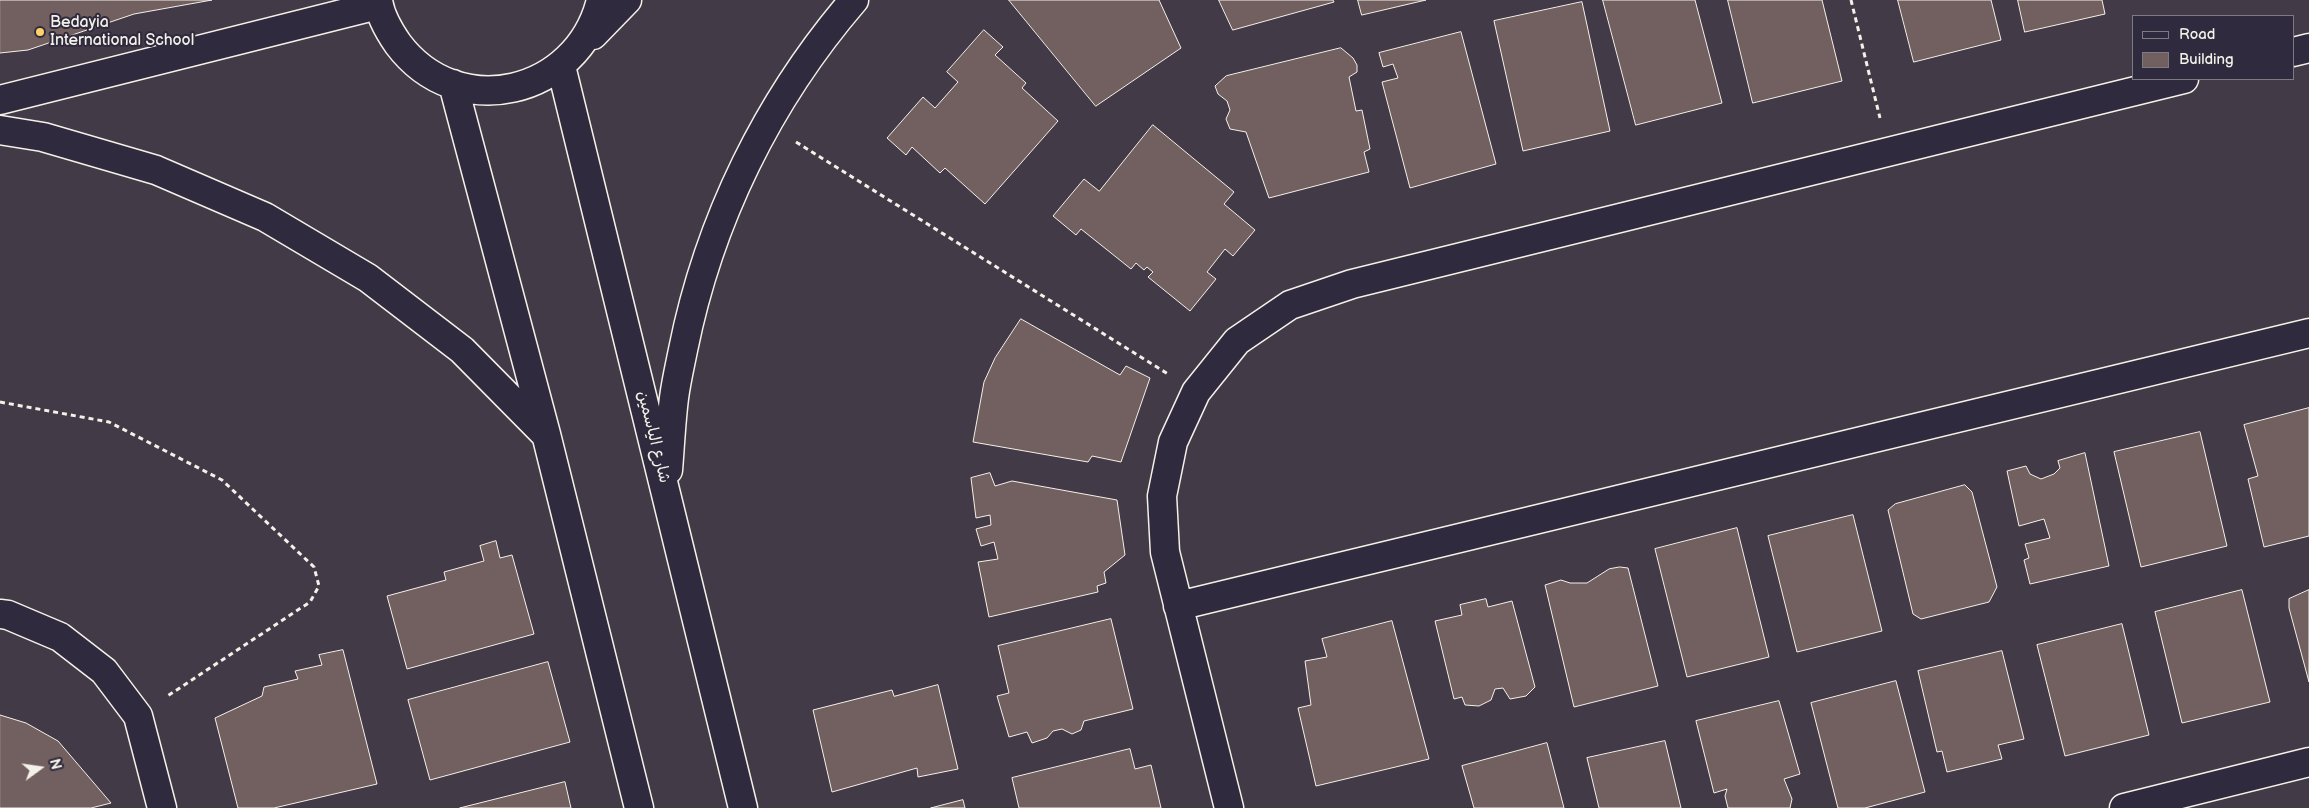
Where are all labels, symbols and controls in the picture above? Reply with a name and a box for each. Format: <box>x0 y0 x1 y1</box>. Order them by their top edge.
place label: Bedayia International School <box>50 13 194 51</box>
legend <box>2132 15 2294 80</box>
text: Road <box>2179 25 2215 44</box>
marker: Bedayia International School <box>34 26 46 38</box>
text: Building <box>2179 50 2234 69</box>
street label: شارع الياسمين <box>632 389 674 485</box>
north arrow <box>15 743 65 793</box>
text: N <box>46 757 65 771</box>

